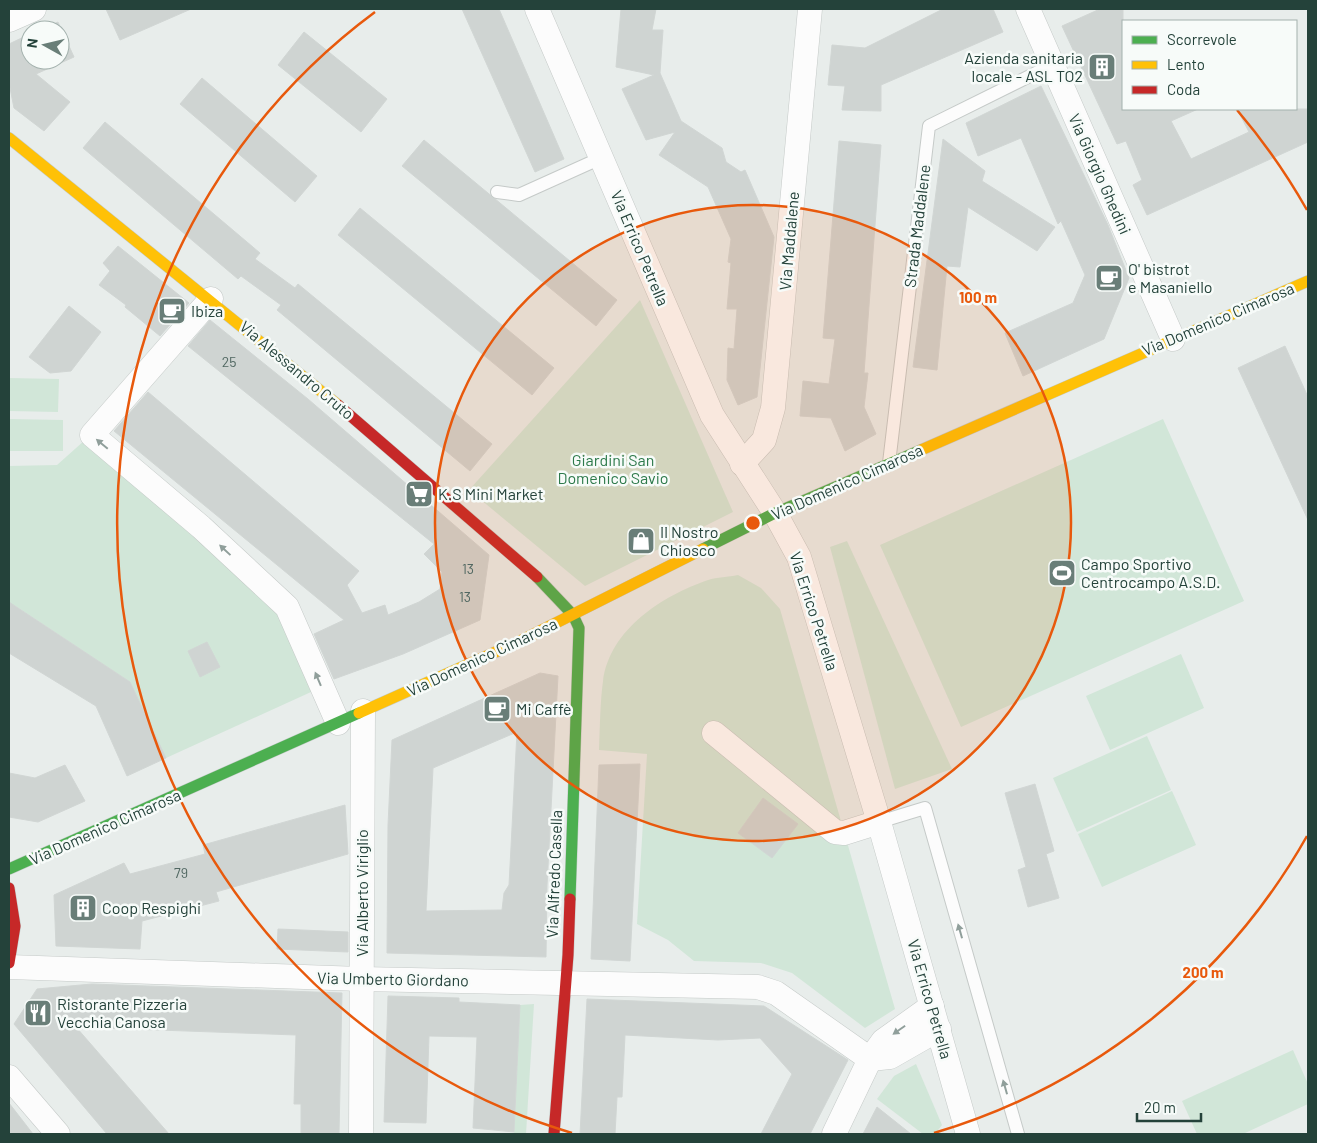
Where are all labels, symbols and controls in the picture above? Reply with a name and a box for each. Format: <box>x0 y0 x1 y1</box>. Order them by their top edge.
north arrow <box>20 20 70 70</box>
legend <box>1122 20 1297 110</box>
text: Scorrevole <box>1167 30 1237 48</box>
text: N <box>23 37 41 49</box>
place label: Azienda sanitaria locale - ASL TO2 <box>964 48 1083 85</box>
building icon: Azienda sanitaria locale - ASL TO2 <box>1087 52 1117 82</box>
text: Lento <box>1167 55 1205 73</box>
text: Coda <box>1167 80 1200 98</box>
street label: Via Giorgio Ghedini <box>1065 111 1136 237</box>
street label: Strada Maddalene <box>900 163 933 289</box>
street label: Via Errico Petrella <box>608 187 673 308</box>
street label: Via Maddalene <box>775 191 802 291</box>
place label: O' bistrot e Masaniello <box>1128 259 1213 296</box>
cafe icon: O' bistrot e Masaniello <box>1094 263 1124 293</box>
street label: Via Domenico Cimarosa <box>1139 278 1297 359</box>
text: 100 m <box>959 288 997 306</box>
cafe icon: Ibiza <box>157 296 187 326</box>
place label: Ibiza <box>191 301 223 320</box>
street label: Via Alessandro Cruto <box>236 316 358 423</box>
house number: 25 <box>222 353 236 370</box>
one-way arrow <box>95 438 108 449</box>
street label: Via Domenico Cimarosa <box>768 440 925 523</box>
park label: Giardini San Domenico Savio <box>558 450 668 487</box>
supermarket icon: K.S Mini Market <box>404 479 434 509</box>
place label: K.S Mini Market <box>438 484 544 503</box>
centre of rings <box>744 514 762 532</box>
place label: Il Nostro Chiosco <box>660 522 719 559</box>
shop icon: Il Nostro Chiosco <box>626 526 656 556</box>
one-way arrow <box>219 544 231 556</box>
street label: Via Errico Petrella <box>786 549 843 673</box>
place label: Campo Sportivo Centrocampo A.S.D. <box>1081 554 1220 591</box>
sports icon: Campo Sportivo Centrocampo A.S.D. <box>1047 558 1077 588</box>
house number: 13 <box>462 560 474 577</box>
house number: 13 <box>459 588 471 605</box>
street label: Via Domenico Cimarosa <box>404 613 560 700</box>
one-way arrow <box>313 672 321 686</box>
cafe icon: Mi Caffè <box>482 694 512 724</box>
place label: Mi Caffè <box>516 699 572 718</box>
street label: Via Domenico Cimarosa <box>26 785 183 868</box>
street label: Via Alfredo Casella <box>542 809 565 938</box>
street label: Via Alberto Viriglio <box>352 829 371 957</box>
house number: 79 <box>174 864 188 881</box>
building icon: Coop Respighi <box>68 893 98 923</box>
place label: Coop Respighi <box>102 898 201 917</box>
one-way arrow <box>956 923 964 938</box>
street label: Via Errico Petrella <box>904 937 957 1061</box>
text: 200 m <box>1182 963 1224 981</box>
street label: Via Umberto Giordano <box>317 968 469 989</box>
place label: Ristorante Pizzeria Vecchia Canosa <box>57 994 187 1031</box>
restaurant icon: Ristorante Pizzeria Vecchia Canosa <box>23 998 53 1028</box>
one-way arrow <box>892 1025 905 1035</box>
one-way arrow <box>1000 1080 1008 1095</box>
scale bar <box>1137 1090 1201 1122</box>
text: 20 m <box>1144 1098 1176 1116</box>

